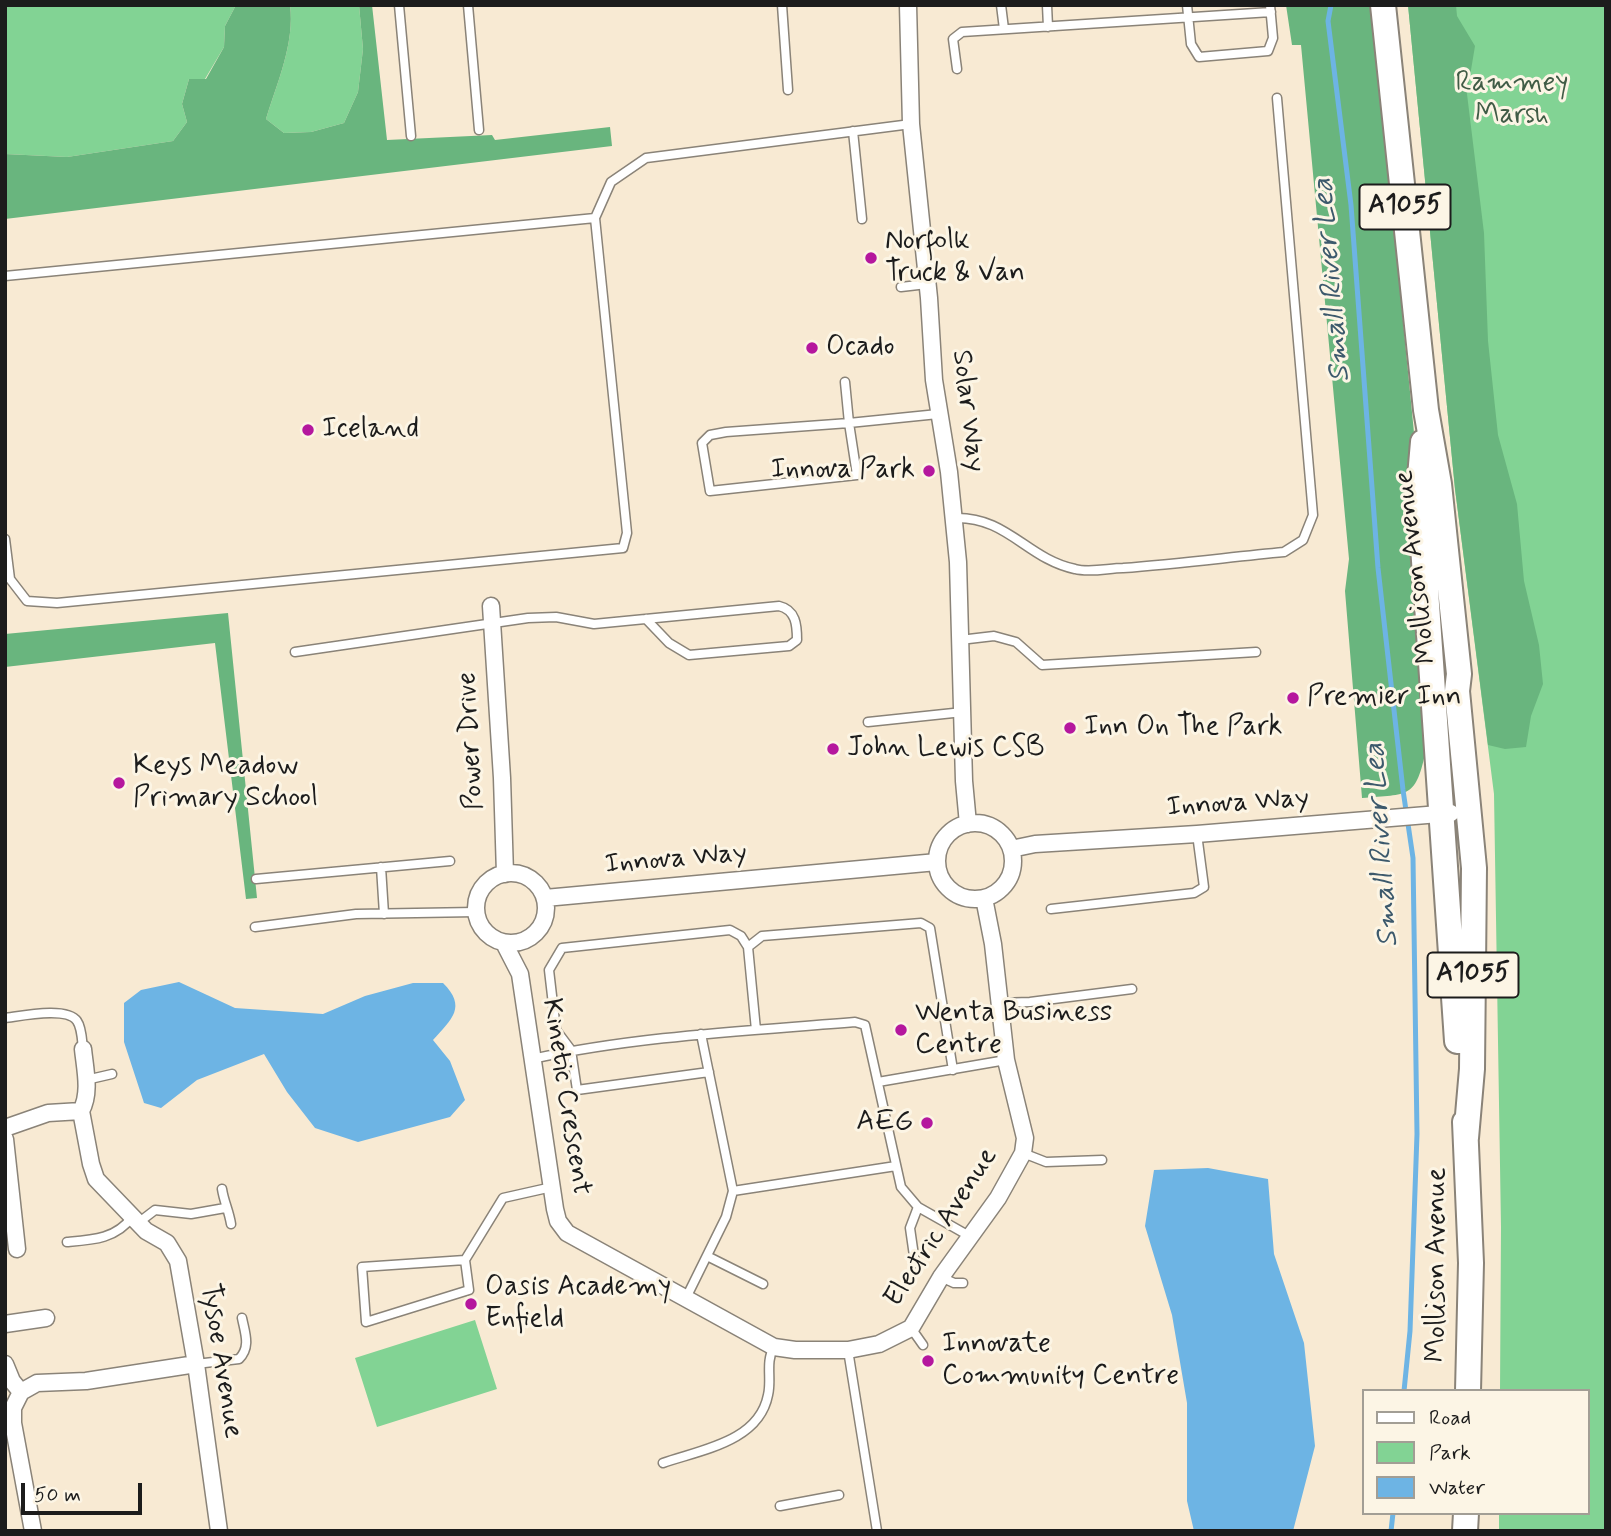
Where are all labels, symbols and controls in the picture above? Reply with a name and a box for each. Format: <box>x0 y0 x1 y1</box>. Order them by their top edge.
park label: Rammey Marsh <box>1455 67 1569 133</box>
water label: Small River Lea <box>1306 177 1360 383</box>
road number: A1055 <box>1360 184 1450 230</box>
place label: Norfolk Truck & Van <box>885 225 1025 291</box>
marker: Norfolk Truck & Van <box>863 250 879 266</box>
place label: Ocado <box>826 331 895 365</box>
marker: Ocado <box>804 340 820 356</box>
street label: Solar Way <box>943 348 991 474</box>
place label: Iceland <box>322 413 419 447</box>
marker: Iceland <box>300 422 316 438</box>
place label: Innova Park <box>771 454 915 488</box>
marker: Innova Park <box>921 463 937 479</box>
street label: Mollison Avenue <box>1388 468 1446 666</box>
street label: Power Drive <box>452 671 492 811</box>
place label: Premier Inn <box>1307 681 1461 715</box>
marker: Premier Inn <box>1285 690 1301 706</box>
place label: Inn On The Park <box>1084 711 1282 745</box>
marker: Inn On The Park <box>1062 720 1078 736</box>
place label: John Lewis CSB <box>847 732 1044 766</box>
marker: John Lewis CSB <box>825 741 841 757</box>
water label: Small River Lea <box>1358 742 1408 948</box>
place label: Keys Meadow Primary School <box>133 750 318 816</box>
marker: Keys Meadow Primary School <box>111 775 127 791</box>
street label: Innova Way <box>1166 782 1310 826</box>
street label: Innova Way <box>604 837 748 883</box>
road number: A1055 <box>1428 952 1518 998</box>
street label: Kinetic Crescent <box>533 996 597 1198</box>
place label: Wenta Business Centre <box>915 997 1112 1063</box>
marker: Wenta Business Centre <box>893 1022 909 1038</box>
place label: AEG <box>856 1106 913 1140</box>
marker: AEG <box>919 1115 935 1131</box>
street label: Electric Avenue <box>878 1142 1006 1314</box>
street label: Mollison Avenue <box>1421 1167 1455 1363</box>
place label: Oasis Academy Enfield <box>485 1271 671 1337</box>
street label: Tysoe Avenue <box>191 1281 249 1441</box>
marker: Oasis Academy Enfield <box>463 1296 479 1312</box>
place label: Innovate Community Centre <box>942 1328 1179 1394</box>
marker: Innovate Community Centre <box>920 1353 936 1369</box>
legend <box>1362 1389 1590 1515</box>
text: Road <box>1429 1404 1471 1432</box>
text: Park <box>1429 1439 1471 1467</box>
scale bar <box>24 1470 145 1514</box>
text: Water <box>1429 1474 1485 1502</box>
text: 50 m <box>34 1481 81 1509</box>

